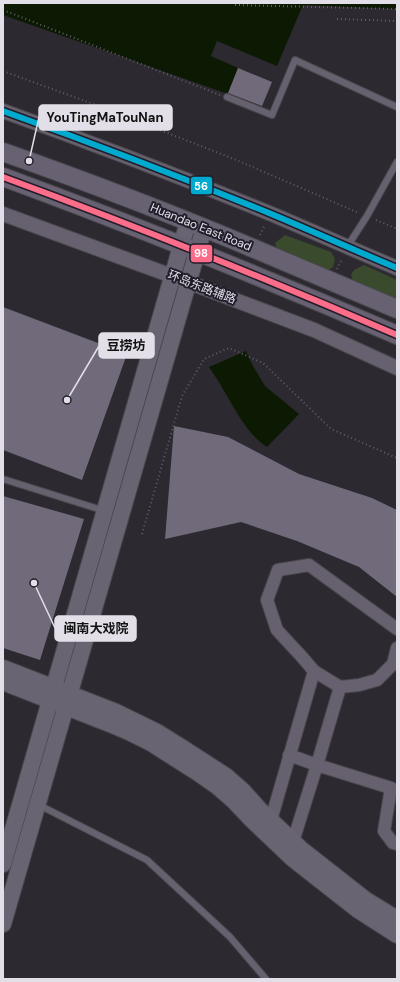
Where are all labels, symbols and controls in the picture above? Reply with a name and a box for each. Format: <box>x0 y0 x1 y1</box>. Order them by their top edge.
callout: YouTingMaTouNan <box>39 105 172 130</box>
text: YouTingMaTouNan <box>47 109 163 126</box>
line badge: 56 <box>190 176 213 195</box>
text: 56 <box>194 179 208 193</box>
street label: Huandao East Road <box>148 199 254 255</box>
line badge: 98 <box>190 244 213 263</box>
text: 98 <box>194 246 208 260</box>
street label: 环岛东路辅路 <box>166 267 238 307</box>
callout: 豆捞坊 <box>99 333 154 358</box>
text: 豆捞坊 <box>106 337 146 354</box>
callout: 闽南大戏院 <box>55 616 136 641</box>
text: 闽南大戏院 <box>63 620 129 637</box>

